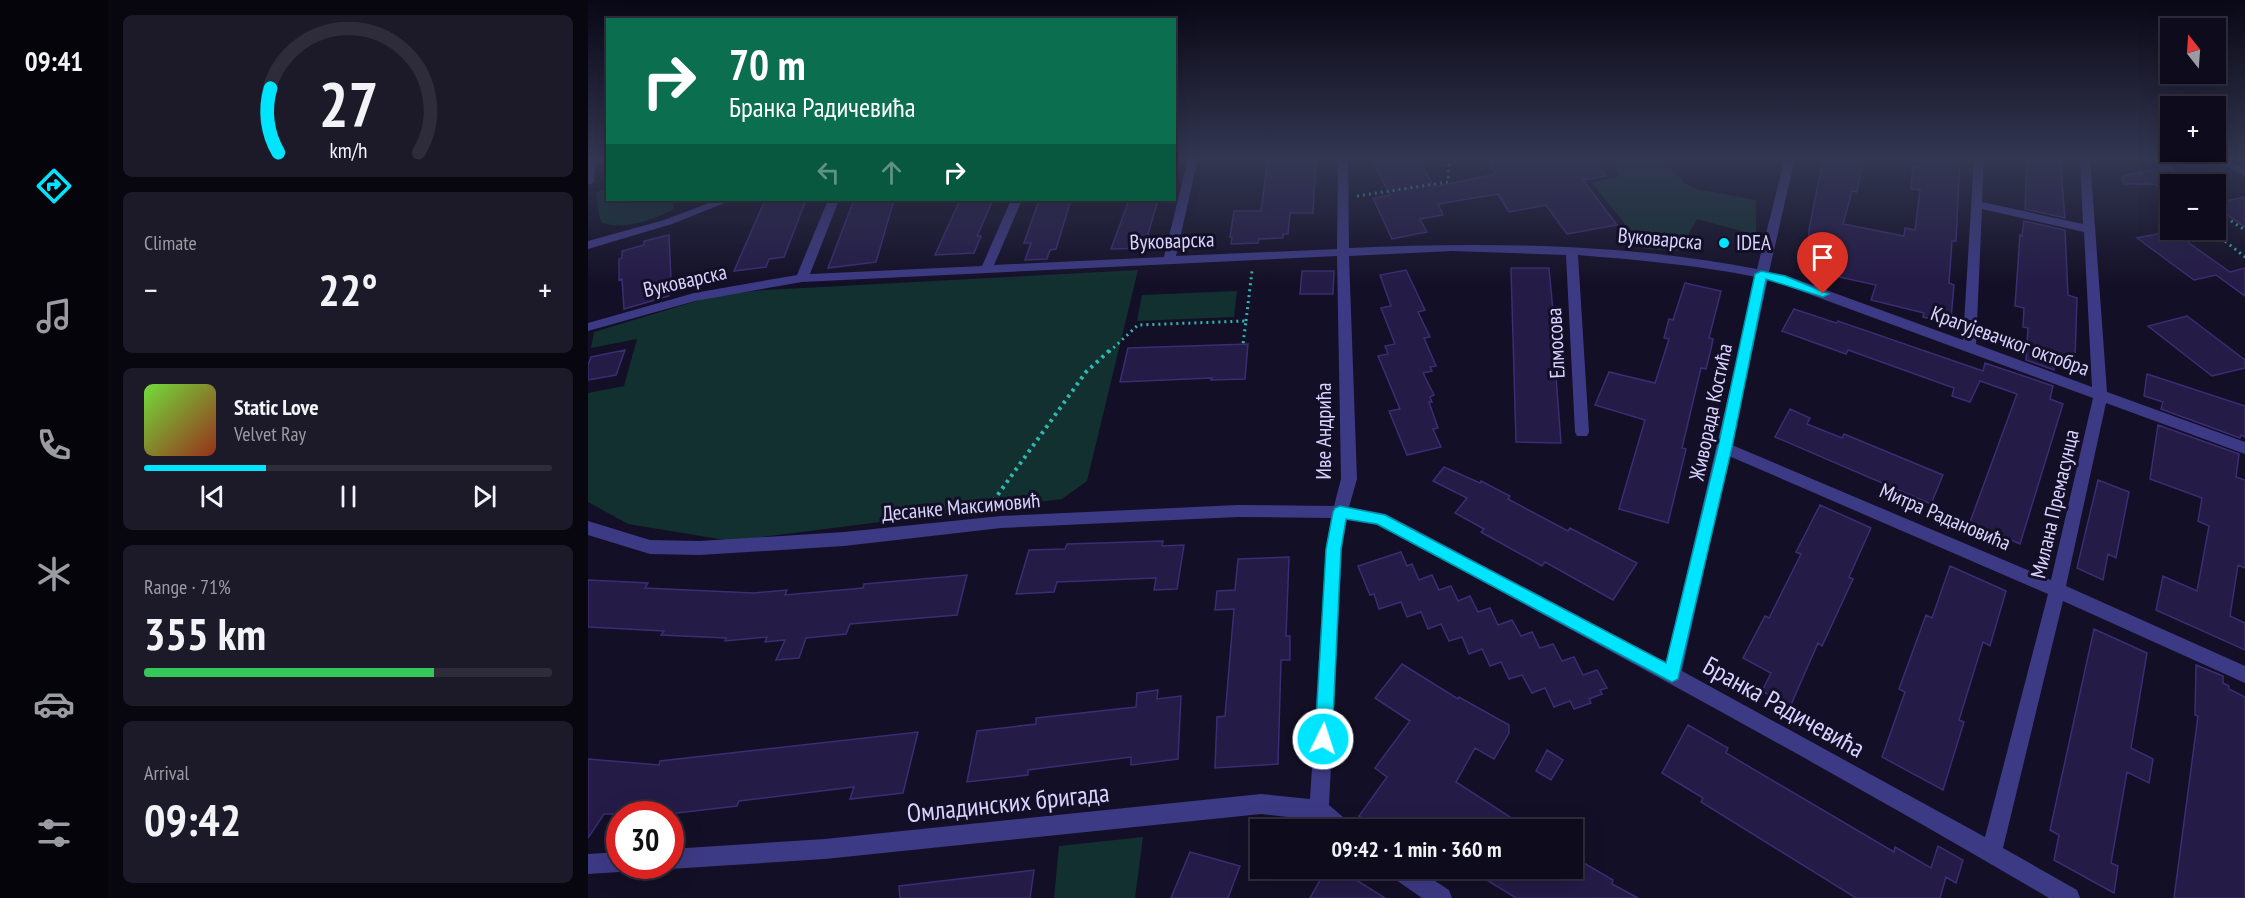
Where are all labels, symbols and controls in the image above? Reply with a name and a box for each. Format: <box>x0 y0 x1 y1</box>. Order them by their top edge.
north arrow <box>2160 18 2226 84</box>
map controls <box>2160 18 2226 240</box>
text: 70 m <box>729 37 806 92</box>
icon: right <box>630 42 708 120</box>
text: 09:41 <box>25 44 83 78</box>
text: 27 <box>318 63 378 144</box>
text: Бранка Радичевића <box>729 90 916 124</box>
button: + <box>2160 96 2226 162</box>
text: km/h <box>329 136 367 164</box>
icon: left <box>812 156 845 189</box>
icon: ahead <box>875 156 908 189</box>
icon: right <box>938 156 971 189</box>
icon: directions <box>33 165 75 207</box>
button: − <box>2160 174 2226 240</box>
street label: Вуковарска <box>1617 221 1703 256</box>
street label: Вуковарска <box>1129 226 1215 255</box>
place label: IDEA <box>1736 229 1771 256</box>
text: Climate <box>144 230 197 256</box>
pin <box>1797 232 1848 294</box>
marker: IDEA <box>1717 236 1731 250</box>
icon: arrive <box>1806 241 1839 274</box>
street label: Вуковарска <box>641 258 729 303</box>
text: 22° <box>318 260 378 318</box>
text: − <box>144 268 158 311</box>
text: + <box>538 268 552 311</box>
icon: music <box>33 295 75 337</box>
street label: Крагујевачког октобра <box>1927 299 2093 382</box>
street label: Елмосова <box>1540 307 1571 379</box>
street label: Живорада Костића <box>1683 341 1738 484</box>
street label: Иве Андрића <box>1310 383 1337 479</box>
text: Static Love <box>234 393 319 421</box>
text: Velvet Ray <box>234 421 306 447</box>
icon: phone <box>33 424 75 466</box>
street label: Милана Премасунца <box>2024 427 2085 581</box>
street label: Митра Радановића <box>1876 477 2015 556</box>
icon: previous <box>196 480 229 513</box>
icon: pause <box>332 480 365 513</box>
icon: next <box>468 480 501 513</box>
street label: Десанке Максимовић <box>881 486 1041 527</box>
icon: climate <box>33 553 75 595</box>
text: Range · 71% <box>144 574 231 600</box>
text: 355 km <box>144 604 266 662</box>
street label: Бранка Радичевића <box>1698 649 1871 765</box>
icon: car <box>33 683 75 725</box>
position arrow <box>1291 707 1355 771</box>
text: Arrival <box>144 760 189 786</box>
street label: Омладинских бригада <box>905 775 1111 830</box>
text: 09:42 <box>144 790 241 848</box>
speed limit sign: 30 <box>606 801 684 879</box>
icon: filters <box>33 812 75 854</box>
text: 09:42 · 1 min · 360 m <box>1331 835 1502 863</box>

